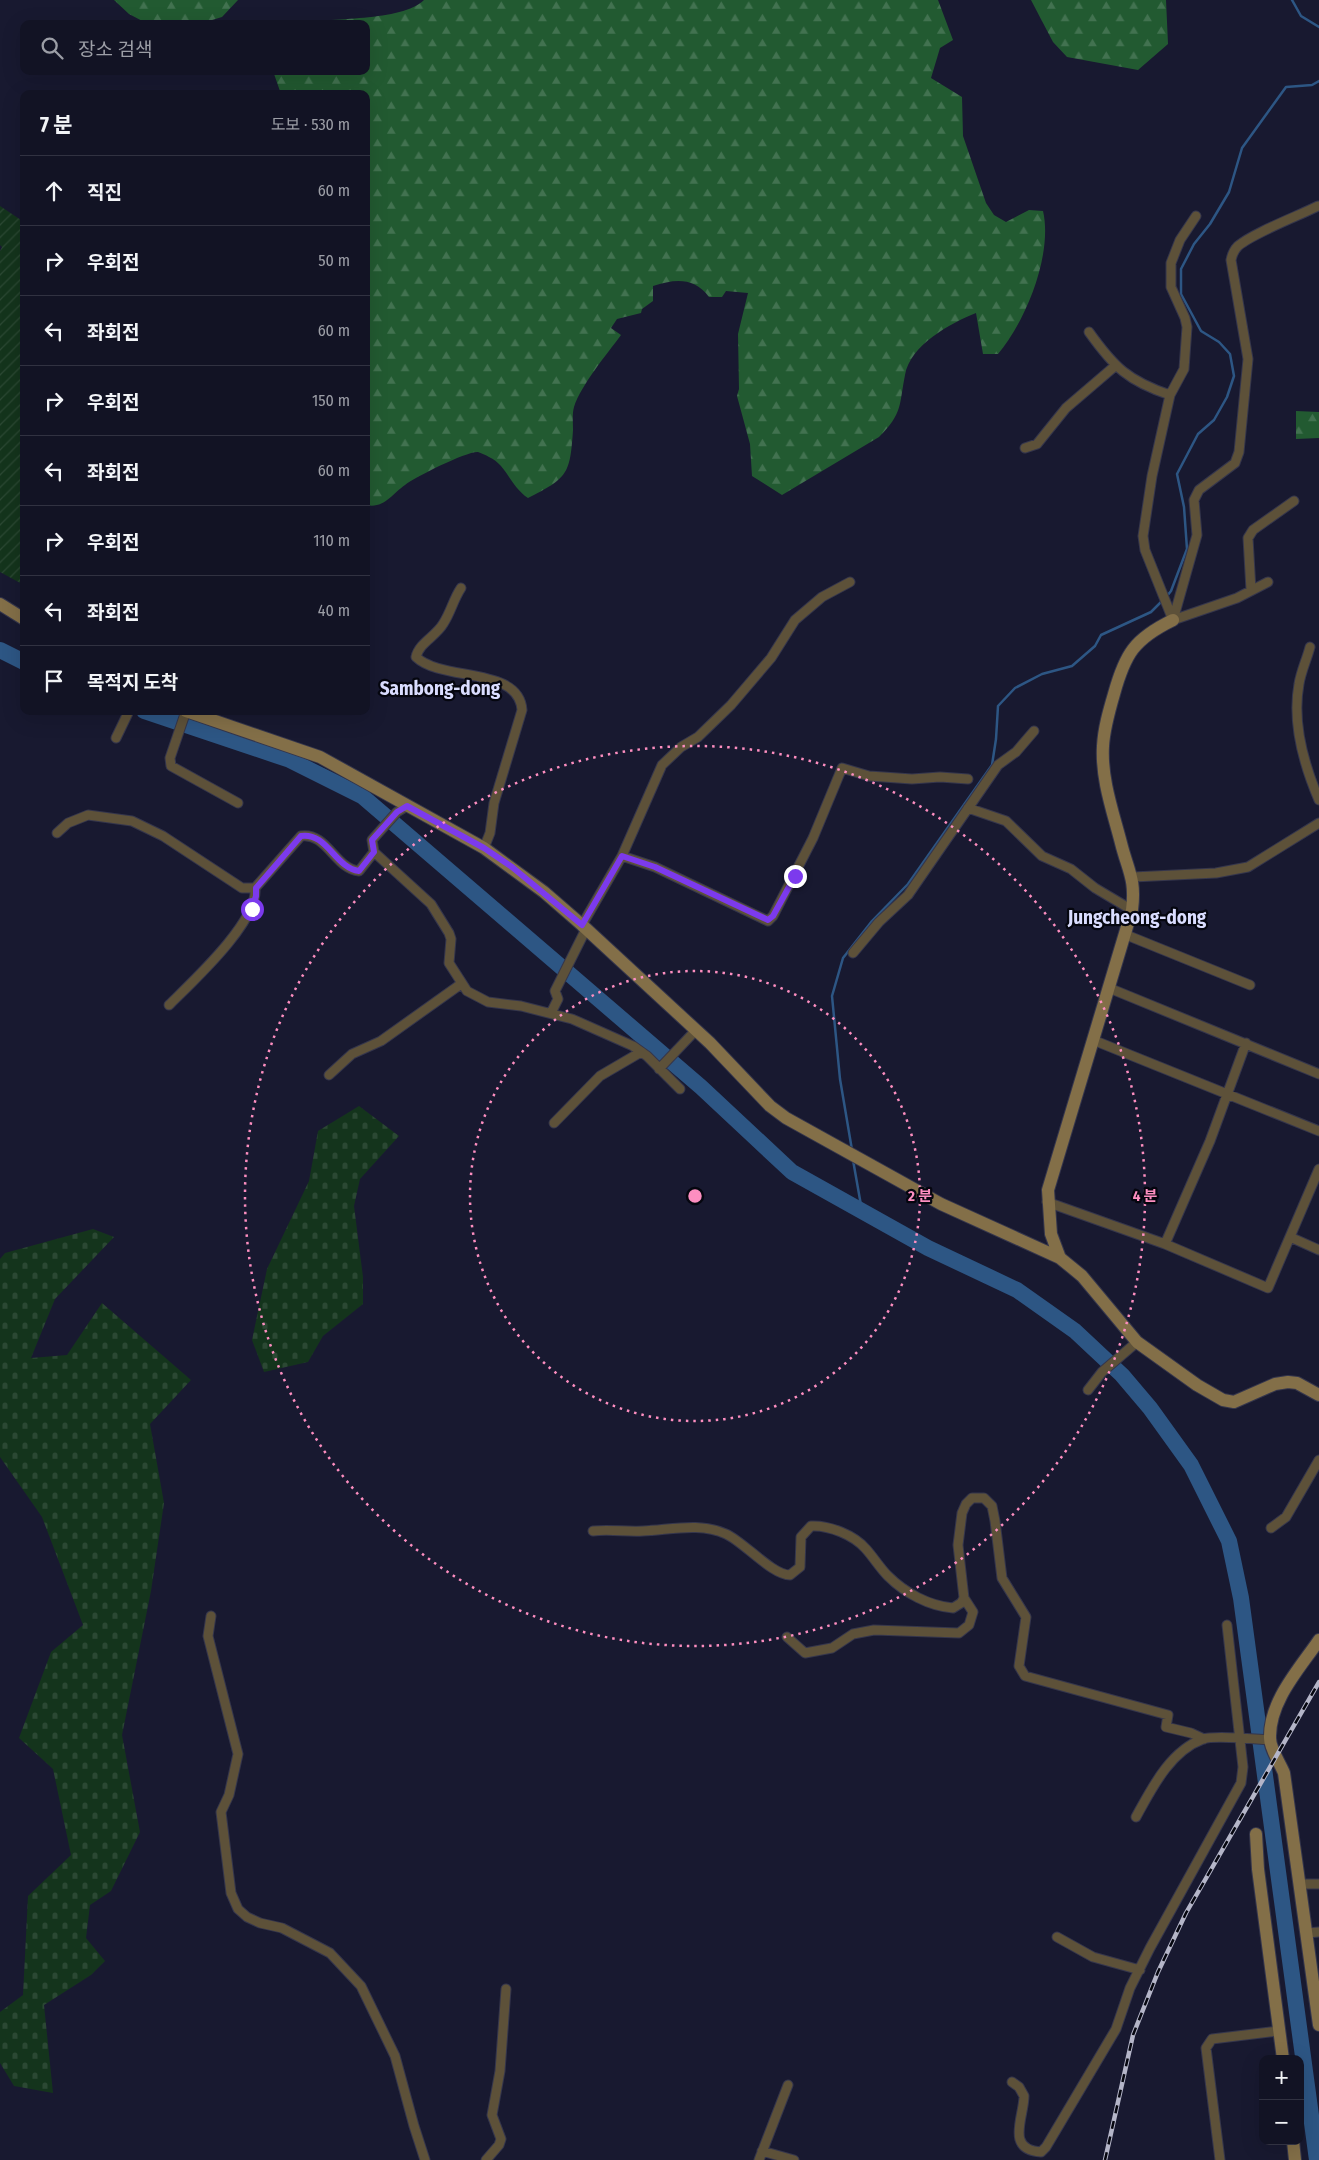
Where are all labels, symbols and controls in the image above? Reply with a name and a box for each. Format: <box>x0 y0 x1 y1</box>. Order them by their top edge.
search box <box>20 20 370 75</box>
icon: search <box>38 34 66 62</box>
text: 장소 검색 <box>78 38 152 61</box>
text: 7 분 <box>40 112 73 138</box>
text: 도보 · 530 m <box>271 115 350 134</box>
icon: ahead <box>40 177 68 205</box>
text: 직진 <box>87 181 122 204</box>
text: 60 m <box>318 181 350 200</box>
icon: right <box>40 247 68 275</box>
text: 우회전 <box>87 251 139 274</box>
text: 50 m <box>318 251 350 270</box>
icon: left <box>40 317 68 345</box>
text: 좌회전 <box>87 321 139 344</box>
text: 60 m <box>318 321 350 340</box>
icon: right <box>40 387 68 415</box>
text: 우회전 <box>87 391 139 414</box>
text: 150 m <box>312 391 350 410</box>
icon: left <box>40 457 68 485</box>
text: 좌회전 <box>87 461 139 484</box>
text: 60 m <box>318 461 350 480</box>
icon: right <box>40 527 68 555</box>
text: 우회전 <box>87 531 139 554</box>
text: 110 m <box>313 531 350 550</box>
icon: left <box>40 597 68 625</box>
text: 좌회전 <box>87 601 139 624</box>
text: 40 m <box>318 601 350 620</box>
icon: arrive <box>40 667 68 695</box>
text: 목적지 도착 <box>87 671 178 694</box>
district label: Sambong-dong <box>380 677 501 700</box>
route end <box>784 865 807 888</box>
route start <box>241 898 264 921</box>
district label: Jungcheong-dong <box>1067 906 1207 929</box>
centre of rings <box>686 1187 704 1205</box>
text: 2 분 <box>907 1187 932 1205</box>
text: 4 분 <box>1133 1187 1158 1205</box>
map controls <box>1259 2055 1304 2145</box>
button: + <box>1259 2055 1304 2100</box>
button: − <box>1259 2100 1304 2145</box>

